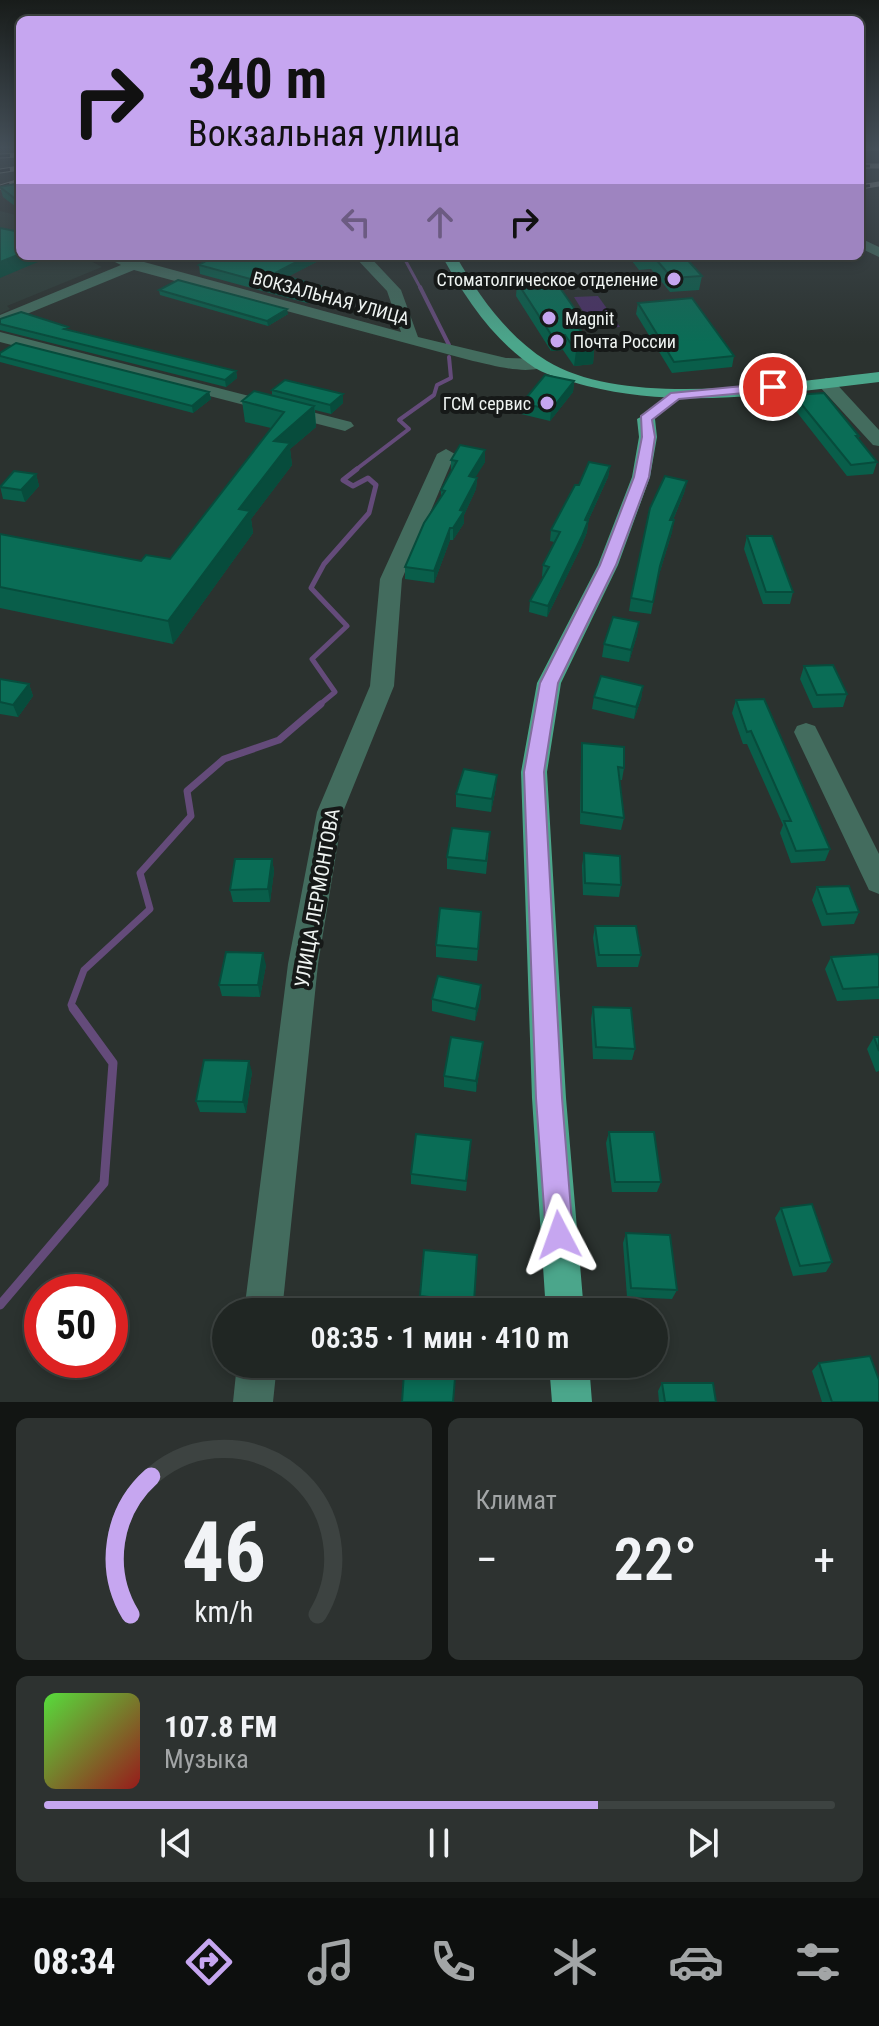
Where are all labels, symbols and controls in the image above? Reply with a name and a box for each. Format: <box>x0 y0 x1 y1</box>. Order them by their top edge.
text: 340 m <box>188 46 327 112</box>
icon: right <box>56 48 160 152</box>
text: Вокзальная улица <box>188 113 460 155</box>
icon: left <box>334 200 378 244</box>
icon: ahead <box>418 200 462 244</box>
icon: right <box>502 200 546 244</box>
street label: ВОКЗАЛЬНАЯ УЛИЦА <box>250 267 412 329</box>
place label: Стоматолгическое отделение <box>436 269 658 290</box>
marker: Стоматолгическое отделение <box>665 270 683 288</box>
place label: Magnit <box>565 308 614 329</box>
marker: Magnit <box>540 309 558 327</box>
place label: Почта России <box>573 331 676 352</box>
marker: Почта России <box>548 332 566 350</box>
pin <box>739 353 807 421</box>
icon: arrive <box>751 365 795 409</box>
place label: ГСМ сервис <box>443 393 531 414</box>
marker: ГСМ сервис <box>538 394 556 412</box>
street label: УЛИЦА ЛЕРМОНТОВА <box>289 806 345 989</box>
position arrow <box>517 1193 601 1277</box>
speed limit sign: 50 <box>24 1274 128 1378</box>
text: 08:35 · 1 мин · 410 m <box>311 1320 569 1355</box>
text: Климат <box>476 1485 557 1515</box>
text: 46 <box>182 1504 266 1601</box>
text: 22° <box>614 1524 697 1595</box>
text: − <box>476 1534 498 1586</box>
text: + <box>813 1534 835 1586</box>
text: km/h <box>194 1595 253 1629</box>
text: 107.8 FM <box>164 1709 277 1744</box>
text: Музыка <box>164 1744 249 1774</box>
icon: previous <box>154 1821 198 1865</box>
icon: pause <box>417 1821 461 1865</box>
icon: next <box>681 1821 725 1865</box>
icon: directions <box>181 1934 237 1990</box>
icon: music <box>303 1934 359 1990</box>
icon: phone <box>425 1934 481 1990</box>
icon: climate <box>547 1934 603 1990</box>
icon: car <box>668 1934 724 1990</box>
icon: filters <box>790 1934 846 1990</box>
text: 08:34 <box>33 1941 116 1983</box>

